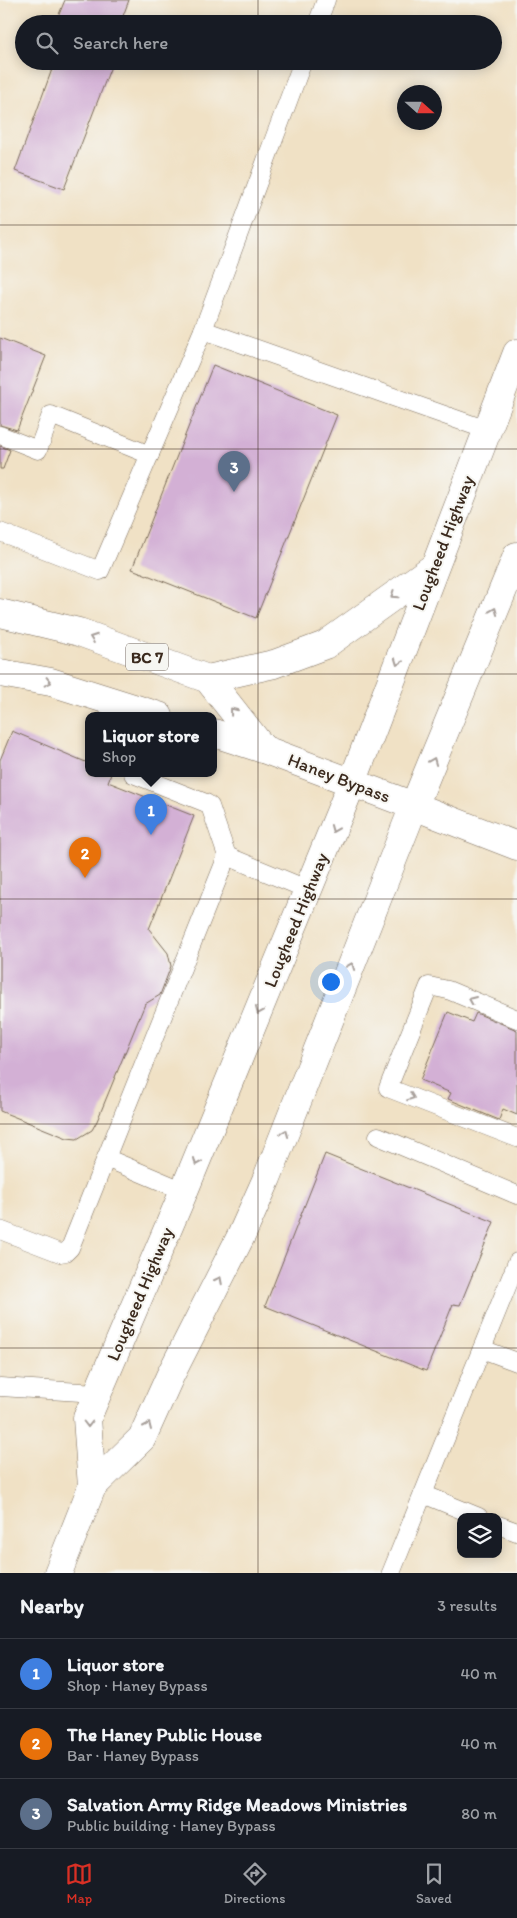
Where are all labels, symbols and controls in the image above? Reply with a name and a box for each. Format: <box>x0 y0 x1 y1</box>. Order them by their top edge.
search box <box>15 15 502 70</box>
icon: search <box>33 29 61 57</box>
text: Search here <box>73 31 168 54</box>
north arrow <box>397 85 442 130</box>
pin: 3 <box>218 451 250 492</box>
street label: Lougheed Highway <box>407 472 479 614</box>
one-way arrow <box>391 590 400 598</box>
one-way arrow <box>488 607 499 616</box>
one-way arrow <box>90 633 98 643</box>
road number: BC 7 <box>126 644 168 670</box>
one-way arrow <box>394 657 404 666</box>
one-way arrow <box>43 676 52 687</box>
one-way arrow <box>231 708 239 717</box>
popup <box>85 712 217 777</box>
text: Liquor store <box>102 724 200 747</box>
text: Shop <box>102 747 136 766</box>
street label: Haney Bypass <box>285 748 393 808</box>
one-way arrow <box>426 757 437 766</box>
pin: 1 <box>135 794 167 835</box>
one-way arrow <box>330 824 340 833</box>
pin: 2 <box>69 837 101 878</box>
street label: Lougheed Highway <box>259 849 333 991</box>
one-way arrow <box>345 962 355 971</box>
your location <box>318 969 344 995</box>
one-way arrow <box>468 996 477 1006</box>
one-way arrow <box>255 1007 265 1015</box>
one-way arrow <box>406 1090 415 1101</box>
one-way arrow <box>279 1129 289 1138</box>
one-way arrow <box>192 1157 202 1165</box>
street label: Lougheed Highway <box>102 1223 178 1364</box>
one-way arrow <box>213 1276 223 1285</box>
one-way arrow <box>83 1421 93 1429</box>
one-way arrow <box>141 1422 152 1431</box>
map controls <box>457 1513 502 1558</box>
button: layers <box>457 1513 502 1558</box>
text: Nearby <box>20 1593 84 1618</box>
text: 3 results <box>437 1596 497 1615</box>
text: Liquor store <box>67 1653 164 1676</box>
text: 1 <box>32 1664 40 1683</box>
text: 40 m <box>460 1664 497 1683</box>
text: Shop · Haney Bypass <box>67 1676 208 1695</box>
text: The Haney Public House <box>67 1723 262 1746</box>
text: 2 <box>32 1734 40 1753</box>
text: 40 m <box>460 1734 497 1753</box>
text: Bar · Haney Bypass <box>67 1746 199 1765</box>
text: Salvation Army Ridge Meadows Ministries <box>67 1793 407 1816</box>
text: 3 <box>32 1804 40 1823</box>
text: 80 m <box>461 1804 497 1823</box>
text: Public building · Haney Bypass <box>67 1816 276 1835</box>
tab: Map <box>65 1860 93 1907</box>
tab: Directions <box>224 1860 285 1907</box>
tab: Saved <box>416 1860 452 1907</box>

